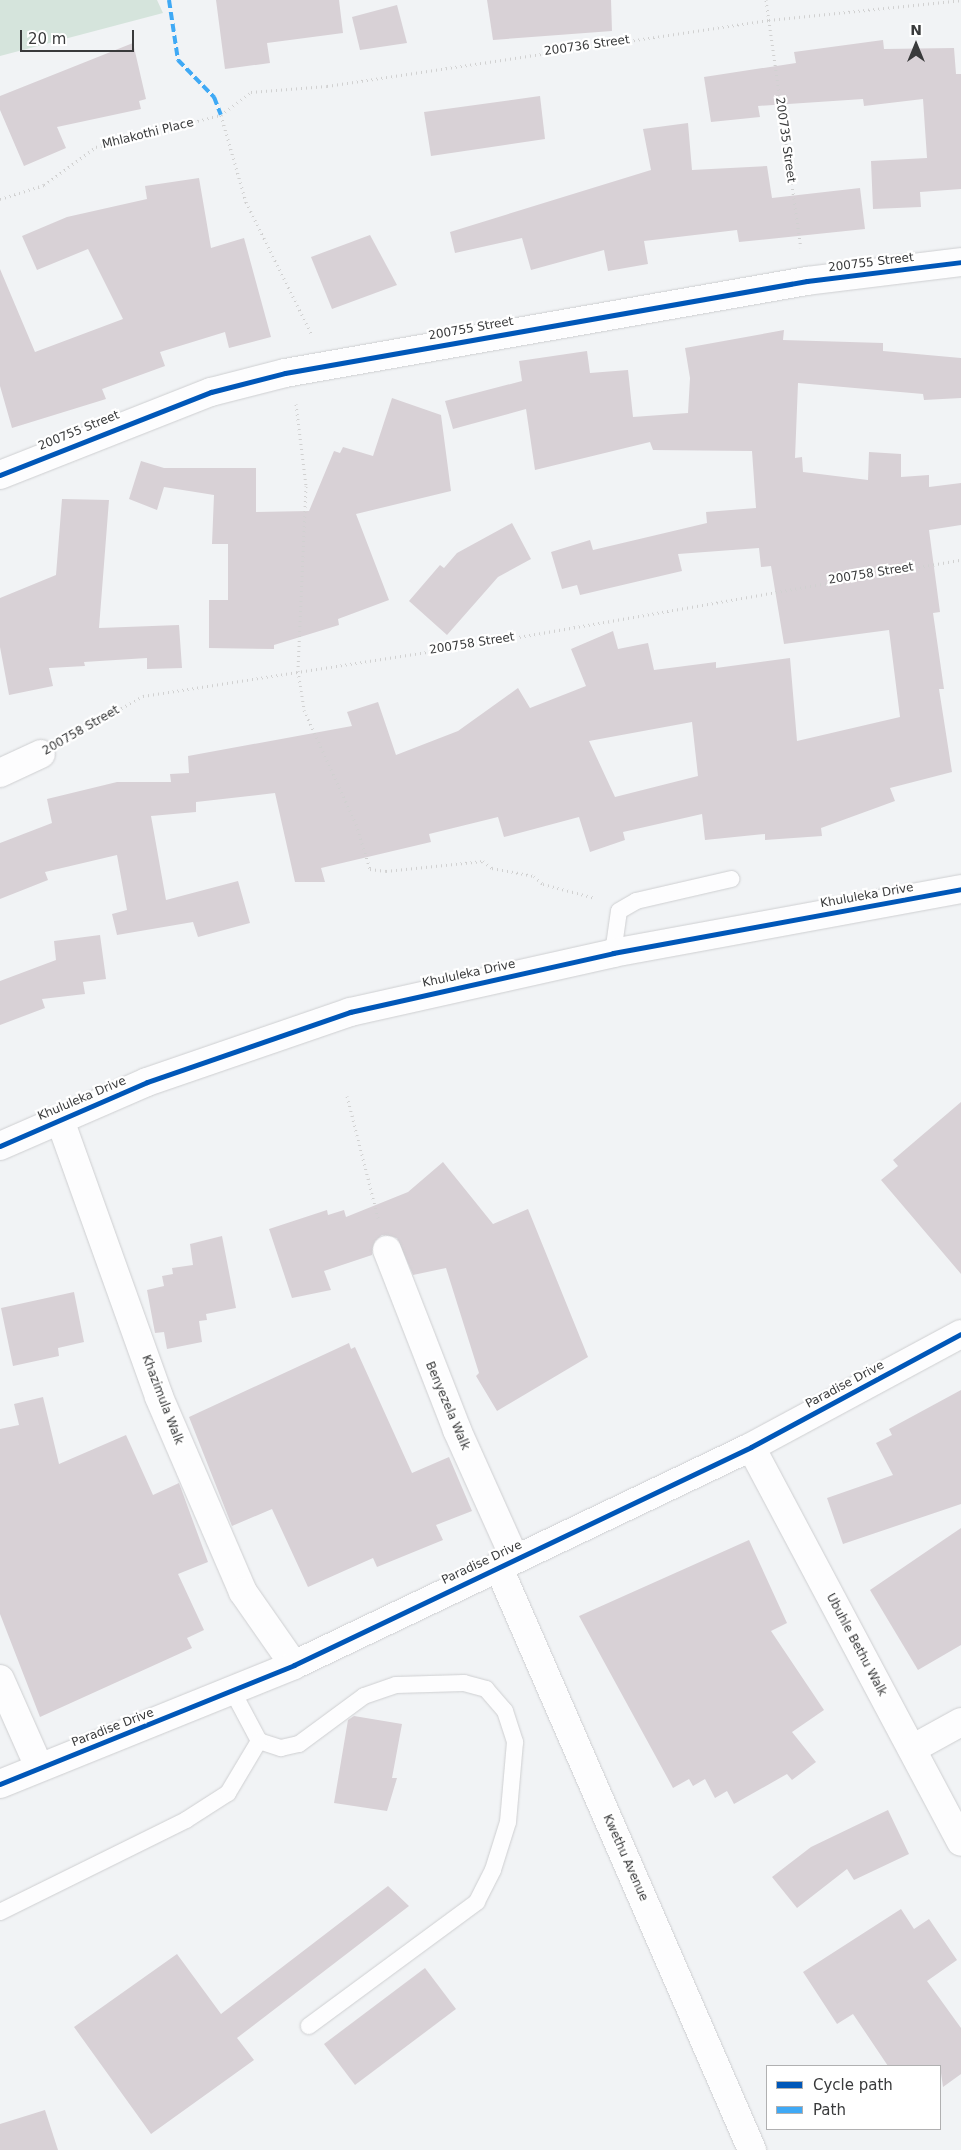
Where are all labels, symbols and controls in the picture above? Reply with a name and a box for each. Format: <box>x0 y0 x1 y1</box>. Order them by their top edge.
scale bar <box>22 20 136 52</box>
north arrow <box>891 20 941 70</box>
text: N <box>910 22 922 38</box>
text: 20 m <box>28 30 66 48</box>
street label: 200736 Street <box>543 33 631 59</box>
street label: 200735 Street <box>772 96 798 184</box>
street label: Mhlakothi Place <box>101 116 195 152</box>
street label: 200755 Street <box>827 251 915 275</box>
street label: 200755 Street <box>427 314 515 344</box>
street label: 200755 Street <box>36 408 122 454</box>
street label: 200758 Street <box>827 560 915 588</box>
street label: 200758 Street <box>428 630 516 658</box>
street label: 200758 Street <box>40 703 122 759</box>
street label: Khululeka Drive <box>819 881 915 911</box>
street label: Khululeka Drive <box>421 957 517 991</box>
street label: Khululeka Drive <box>36 1074 128 1124</box>
street label: Khazimula Walk <box>138 1353 186 1447</box>
street label: Paradise Drive <box>803 1358 887 1412</box>
street label: Benyezela Walk <box>422 1360 472 1452</box>
street label: Paradise Drive <box>440 1538 524 1588</box>
street label: Ubuhle Bethu Walk <box>823 1591 889 1699</box>
street label: Paradise Drive <box>70 1706 156 1750</box>
street label: Kwethu Avenue <box>599 1812 651 1904</box>
legend <box>766 2065 941 2130</box>
text: Cycle path <box>813 2076 893 2094</box>
text: Path <box>813 2101 846 2119</box>

